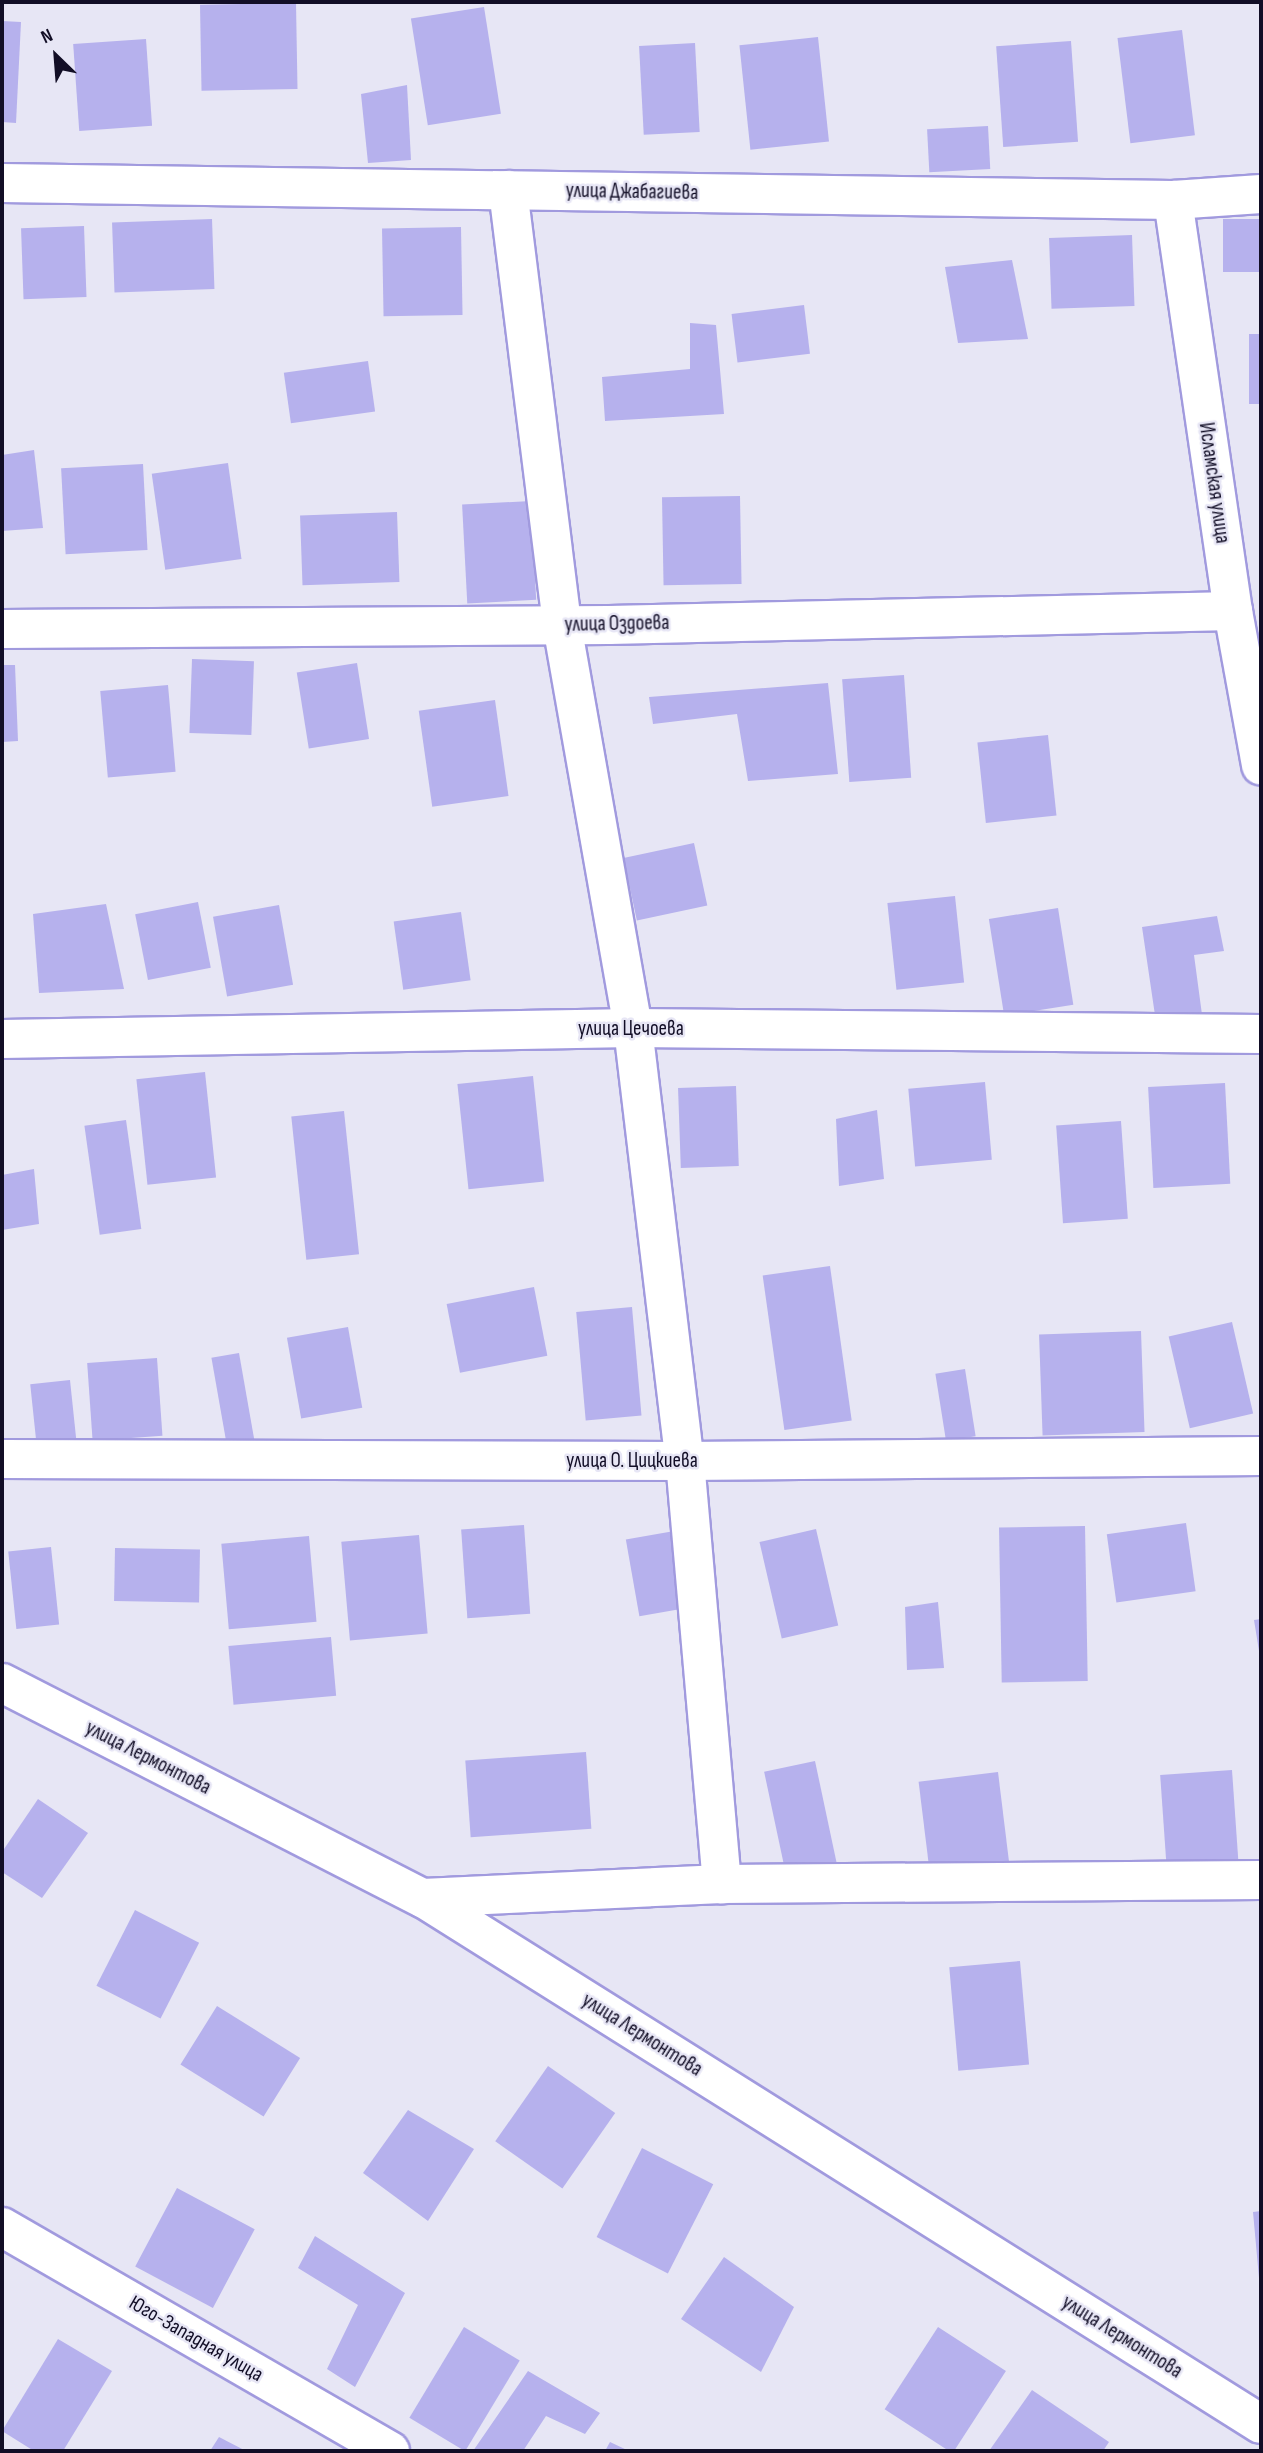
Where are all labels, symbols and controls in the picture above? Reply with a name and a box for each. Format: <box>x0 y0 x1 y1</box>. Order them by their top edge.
north arrow <box>21 21 91 91</box>
text: N <box>37 24 56 49</box>
street label: улица Джабагиева <box>565 178 699 206</box>
street label: Исламская улица <box>1193 421 1235 545</box>
street label: улица Оздоева <box>564 610 670 638</box>
street label: улица Цечоева <box>578 1016 684 1042</box>
street label: улица О. Цицкиева <box>566 1448 698 1474</box>
street label: улица Лермонтова <box>81 1716 215 1800</box>
street label: улица Лермонтова <box>577 1988 707 2082</box>
street label: Юго-Западная улица <box>124 2290 268 2388</box>
street label: улица Лермонтова <box>1057 2290 1187 2384</box>

